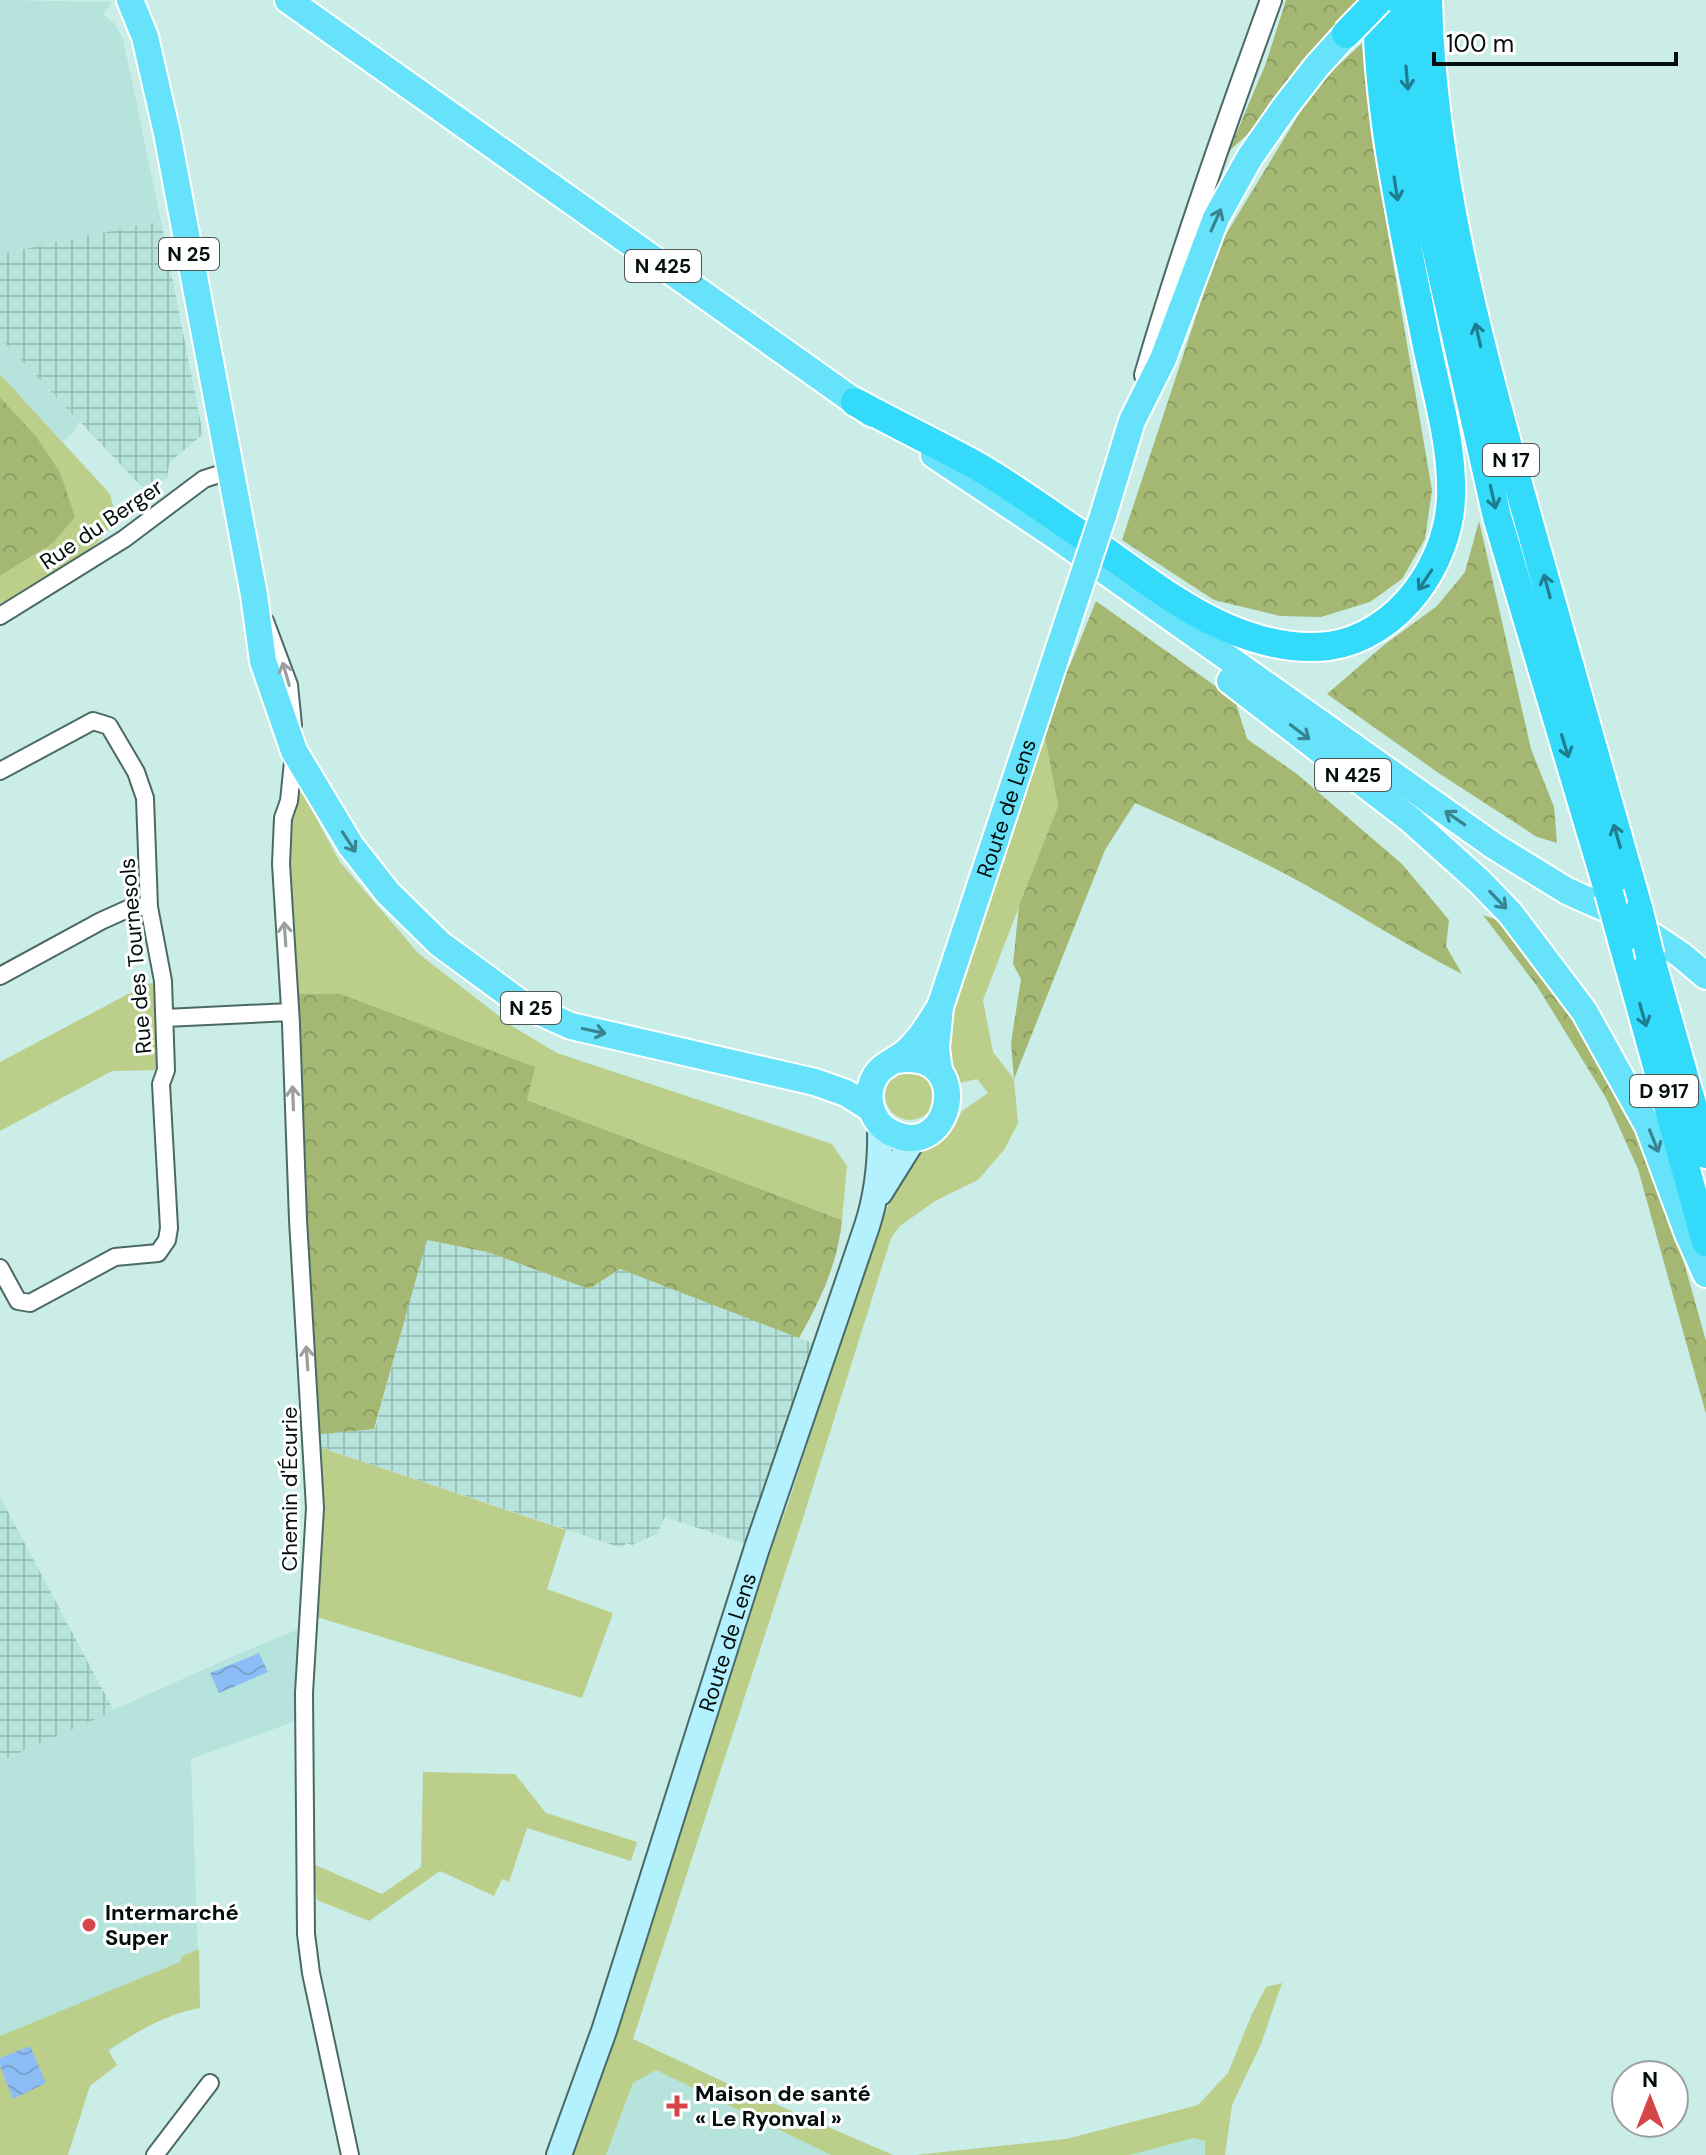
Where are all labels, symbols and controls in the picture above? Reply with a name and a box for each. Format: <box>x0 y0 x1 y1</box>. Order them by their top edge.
scale bar <box>1434 16 1676 66</box>
text: 100 m <box>1446 28 1514 59</box>
one-way arrow <box>1400 64 1415 91</box>
one-way arrow <box>1389 176 1404 201</box>
one-way arrow <box>1209 208 1224 233</box>
road number: N 25 <box>159 238 219 270</box>
road number: N 425 <box>625 250 701 282</box>
one-way arrow <box>1470 323 1485 349</box>
road number: N 17 <box>1483 444 1539 476</box>
street label: Rue du Berger <box>34 473 168 576</box>
one-way arrow <box>1486 484 1501 509</box>
one-way arrow <box>1417 568 1433 591</box>
one-way arrow <box>1538 574 1553 600</box>
one-way arrow <box>278 661 293 687</box>
one-way arrow <box>1288 724 1310 741</box>
one-way arrow <box>1558 733 1573 759</box>
street label: Route de Lens <box>970 735 1043 881</box>
road number: N 425 <box>1315 759 1391 791</box>
one-way arrow <box>1444 810 1466 826</box>
one-way arrow <box>1609 824 1624 850</box>
one-way arrow <box>341 830 358 852</box>
street label: Rue des Tournesols <box>112 857 159 1055</box>
one-way arrow <box>1488 890 1506 910</box>
one-way arrow <box>277 921 292 948</box>
road number: N 25 <box>501 992 561 1024</box>
one-way arrow <box>1636 1001 1651 1027</box>
one-way arrow <box>580 1024 606 1039</box>
road number: D 917 <box>1630 1075 1698 1107</box>
one-way arrow <box>286 1085 301 1112</box>
one-way arrow <box>1648 1128 1662 1153</box>
one-way arrow <box>299 1345 314 1371</box>
street label: Chemin d'Écurie <box>275 1406 304 1572</box>
street label: Route de Lens <box>692 1569 763 1715</box>
place label: Intermarché Super <box>105 1898 239 1952</box>
marker: Intermarché Super <box>80 1916 98 1934</box>
north arrow <box>1610 2059 1690 2139</box>
text: N <box>1642 2065 1658 2094</box>
place label: Maison de santé « Le Ryonval » <box>695 2079 871 2133</box>
marker: Maison de santé « Le Ryonval » <box>666 2095 688 2117</box>

